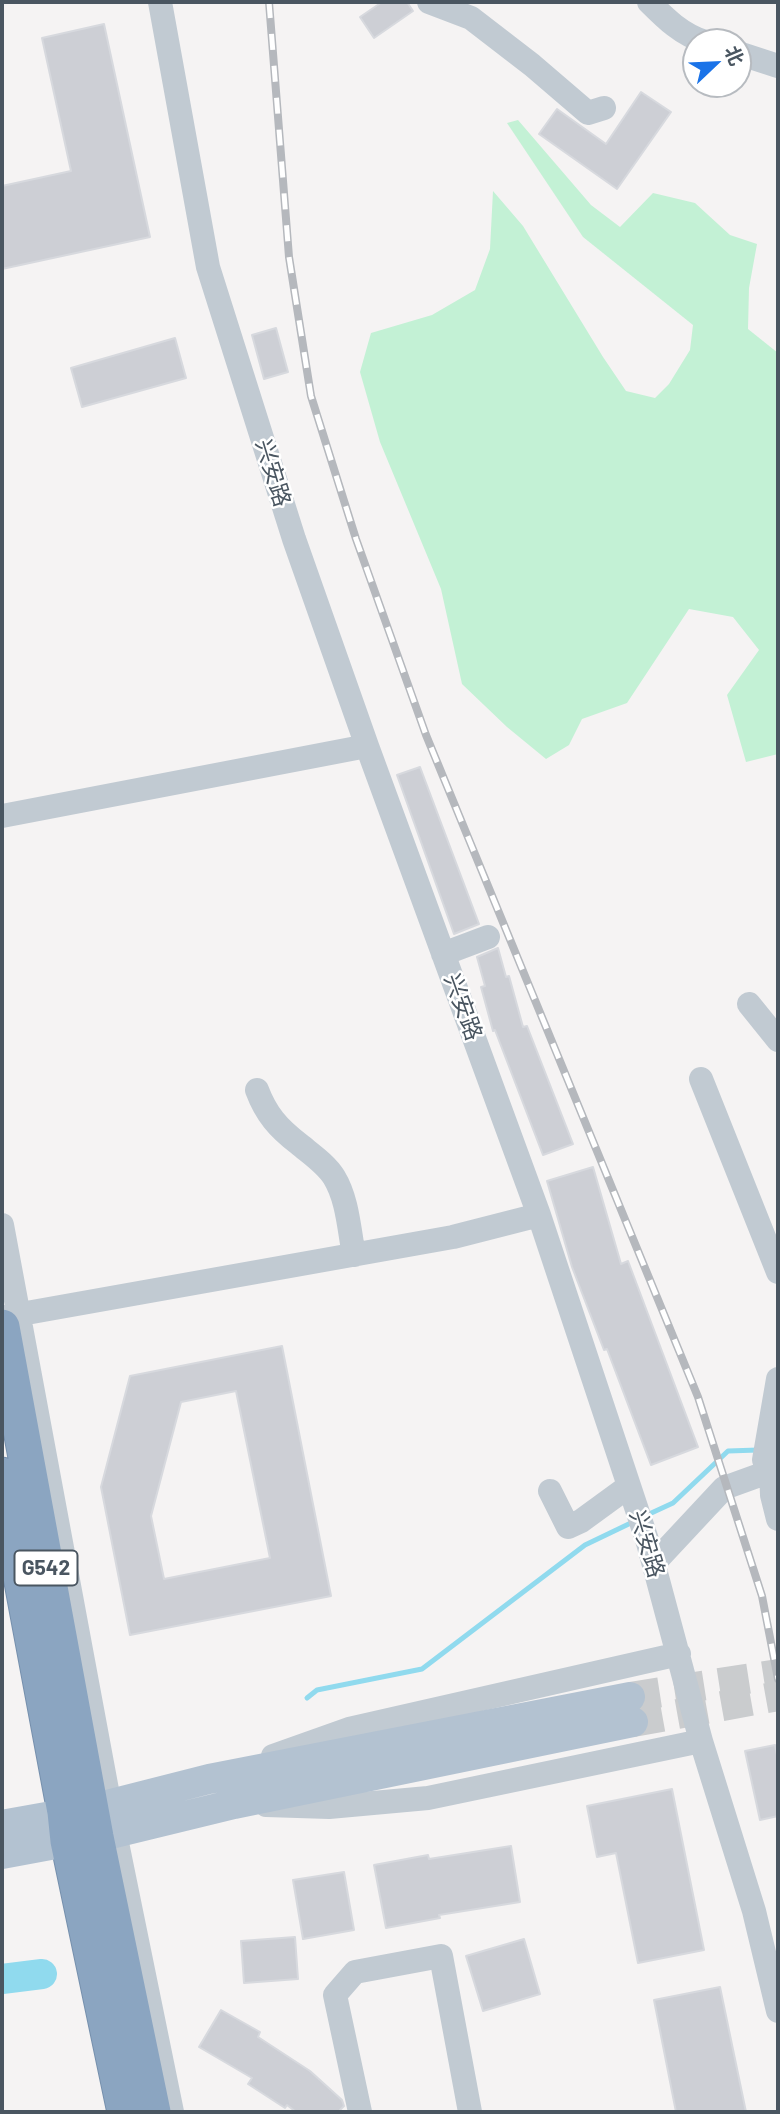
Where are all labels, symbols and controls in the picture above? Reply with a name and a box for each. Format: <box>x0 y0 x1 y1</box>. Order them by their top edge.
north arrow <box>682 28 752 98</box>
text: 北 <box>721 42 749 69</box>
street label: 兴安路 <box>250 436 296 510</box>
street label: 兴安路 <box>438 970 488 1044</box>
street label: 兴安路 <box>624 1507 670 1581</box>
road number: G542 <box>14 1550 78 1586</box>

